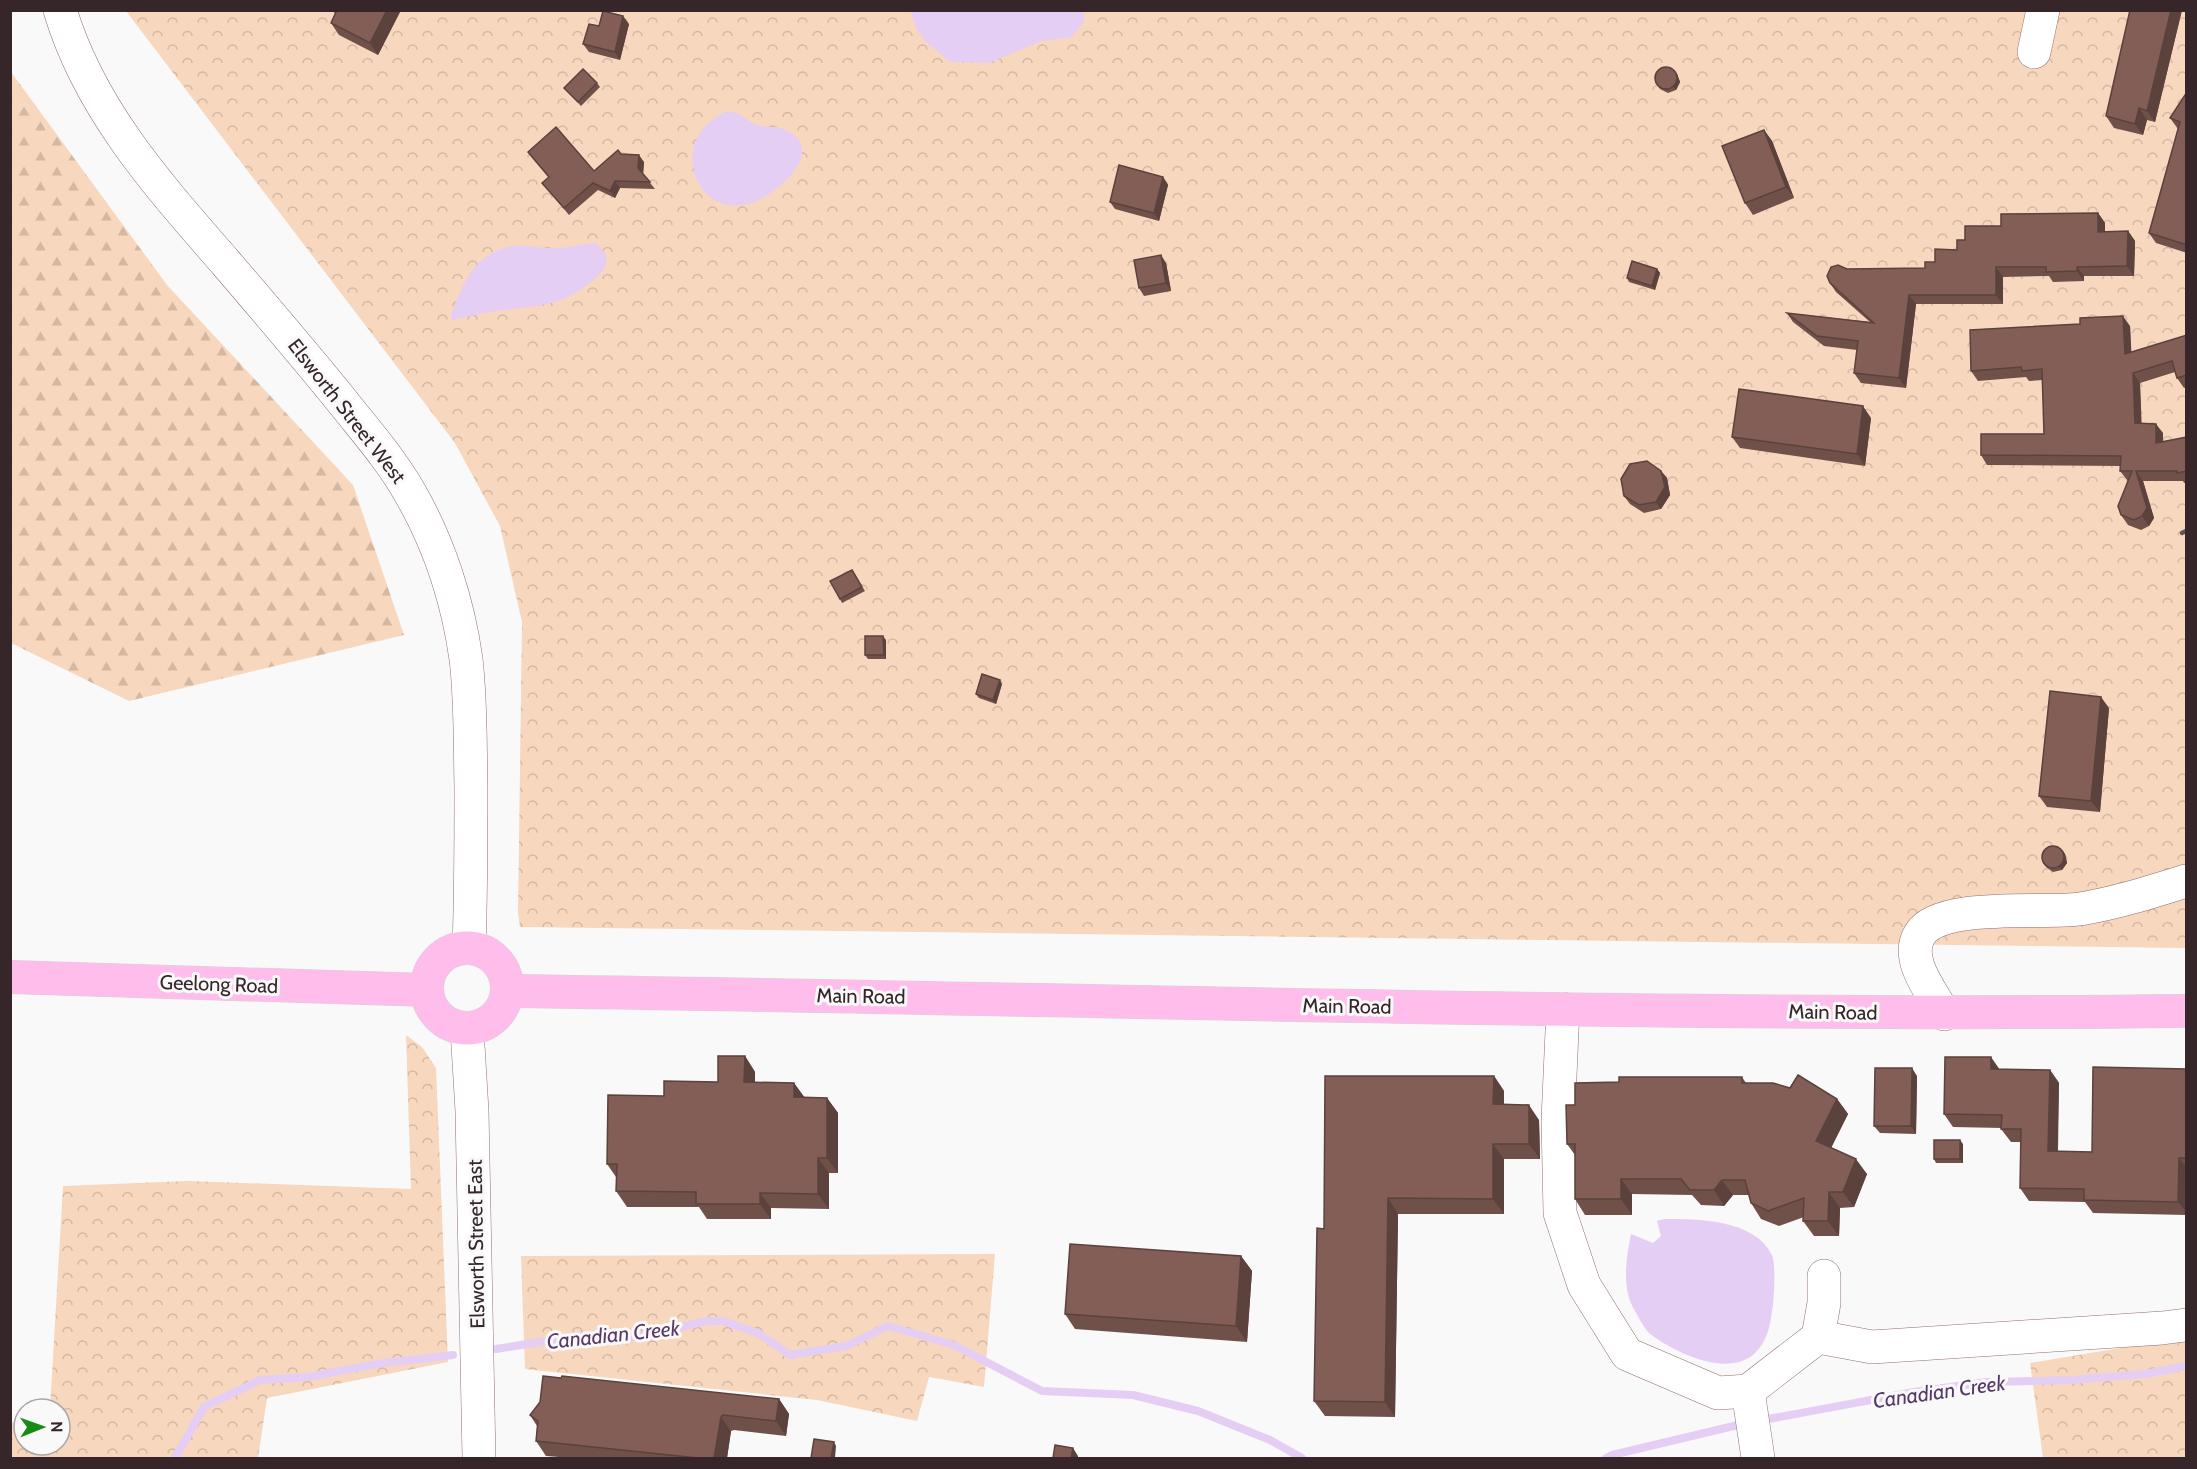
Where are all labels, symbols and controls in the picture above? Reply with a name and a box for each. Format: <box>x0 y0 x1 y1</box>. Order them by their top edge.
street label: Elsworth Street West <box>283 334 411 488</box>
street label: Geelong Road <box>159 970 279 998</box>
street label: Main Road <box>816 983 906 1009</box>
street label: Main Road <box>1302 993 1392 1019</box>
street label: Main Road <box>1788 999 1878 1025</box>
street label: Elsworth Street East <box>463 1159 489 1329</box>
water label: Canadian Creek <box>545 1315 682 1354</box>
water label: Canadian Creek <box>1871 1370 2008 1413</box>
north arrow <box>12 1397 72 1457</box>
text: N <box>47 1421 66 1433</box>

